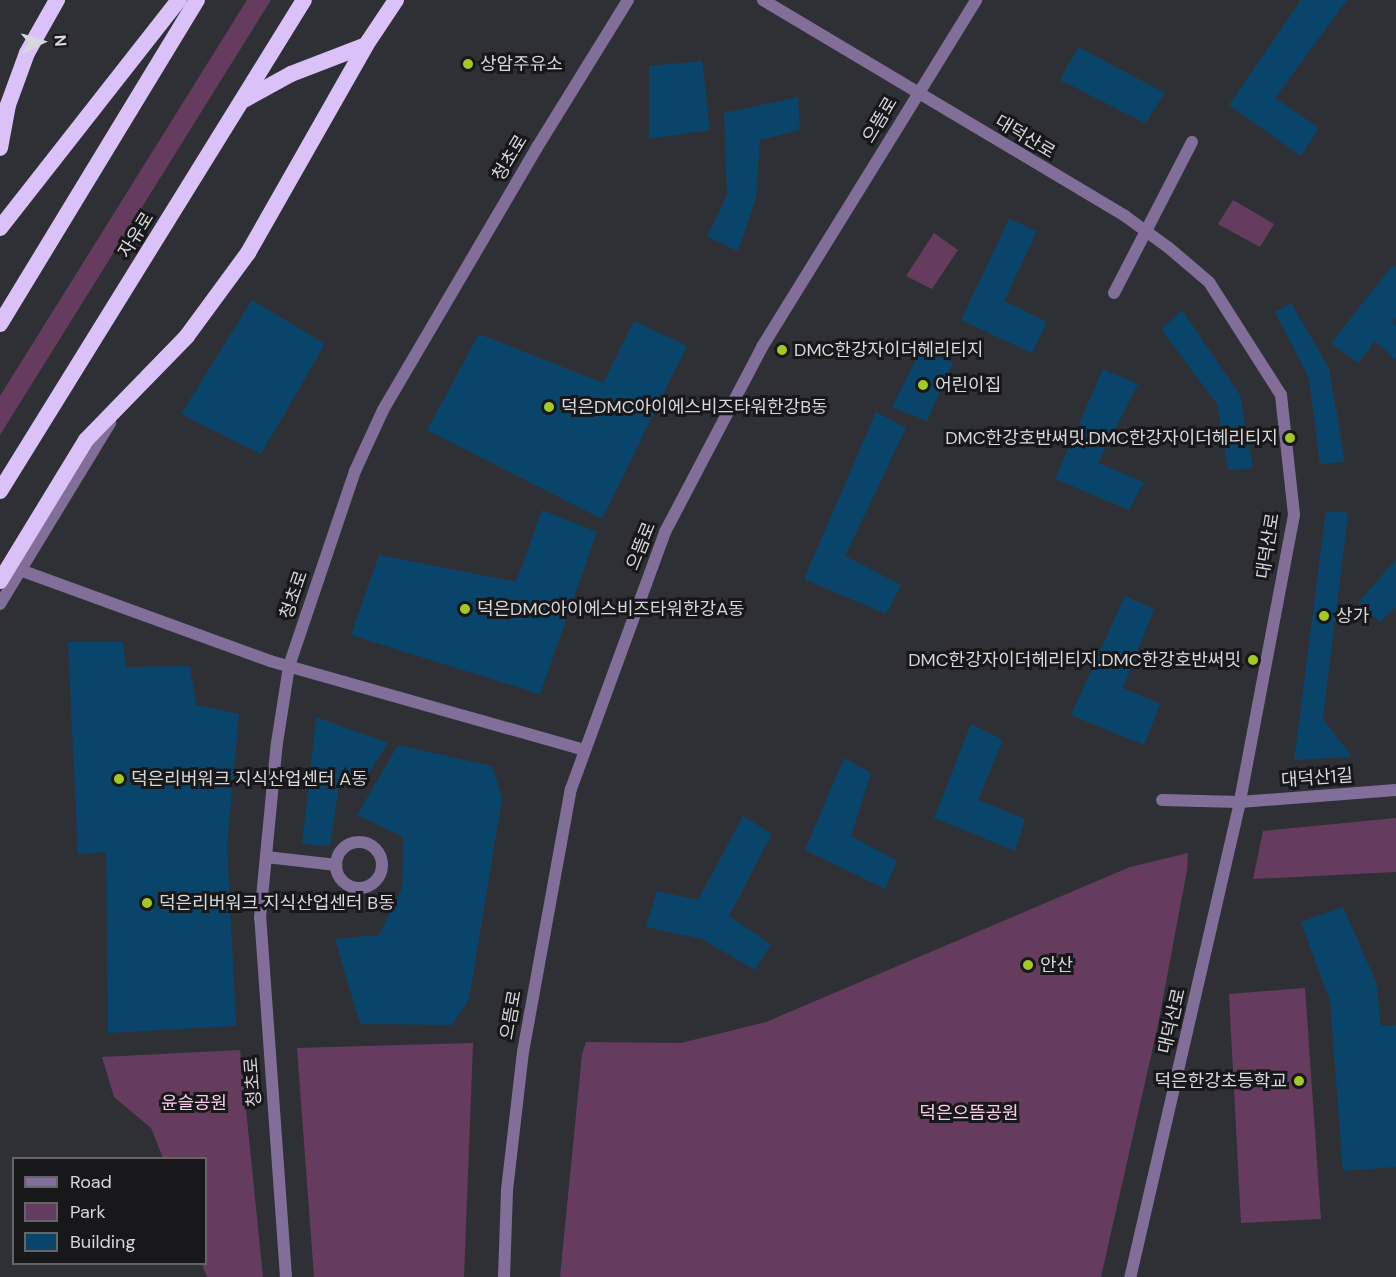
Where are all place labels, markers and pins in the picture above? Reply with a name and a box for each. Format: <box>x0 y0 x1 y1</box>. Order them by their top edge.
place label: 상암주유소 <box>480 53 563 75</box>
marker: 상암주유소 <box>461 57 475 71</box>
place label: DMC한강자이더헤리티지 <box>794 339 983 361</box>
marker: DMC한강자이더헤리티지 <box>775 343 789 357</box>
place label: 어린이집 <box>935 374 1001 396</box>
marker: 어린이집 <box>916 378 930 392</box>
place label: 덕은DMC아이에스비즈타워한강B동 <box>561 396 828 418</box>
marker: 덕은DMC아이에스비즈타워한강B동 <box>542 400 556 414</box>
place label: DMC한강호반써밋.DMC한강자이더헤리티지 <box>945 427 1278 449</box>
marker: DMC한강호반써밋.DMC한강자이더헤리티지 <box>1283 431 1297 445</box>
place label: 덕은DMC아이에스비즈타워한강A동 <box>477 598 745 620</box>
marker: 덕은DMC아이에스비즈타워한강A동 <box>458 602 472 616</box>
place label: 상가 <box>1336 605 1369 627</box>
marker: 상가 <box>1317 609 1331 623</box>
place label: DMC한강자이더헤리티지.DMC한강호반써밋 <box>908 649 1241 671</box>
marker: DMC한강자이더헤리티지.DMC한강호반써밋 <box>1246 653 1260 667</box>
place label: 덕은리버워크 지식산업센터 A동 <box>131 768 368 790</box>
marker: 덕은리버워크 지식산업센터 A동 <box>112 772 126 786</box>
place label: 덕은리버워크 지식산업센터 B동 <box>159 892 395 914</box>
marker: 덕은리버워크 지식산업센터 B동 <box>140 896 154 910</box>
place label: 안산 <box>1040 954 1073 976</box>
marker: 안산 <box>1021 958 1035 972</box>
place label: 덕은한강초등학교 <box>1155 1070 1287 1092</box>
marker: 덕은한강초등학교 <box>1292 1074 1306 1088</box>

